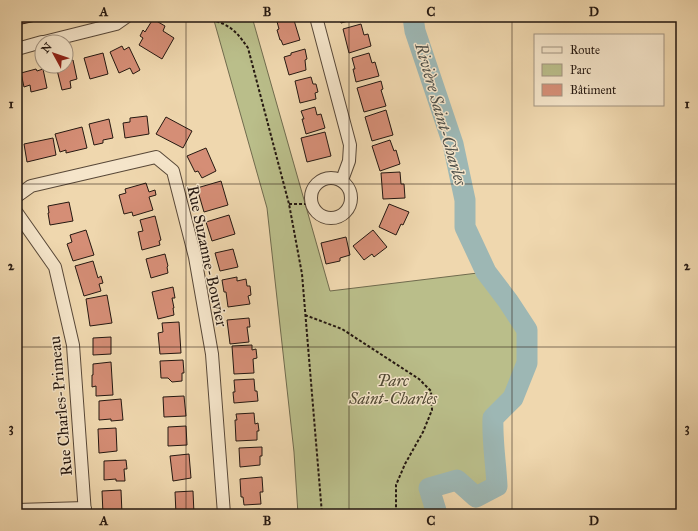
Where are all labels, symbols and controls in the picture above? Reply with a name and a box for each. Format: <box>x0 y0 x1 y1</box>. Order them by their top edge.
text: A <box>99 4 109 20</box>
text: B <box>263 4 272 20</box>
text: C <box>427 4 436 20</box>
text: D <box>589 4 599 20</box>
north arrow <box>34 34 74 74</box>
legend <box>534 34 664 106</box>
water label: Rivière Saint-Charles <box>410 39 471 189</box>
text: N <box>39 40 55 56</box>
text: Route <box>570 43 600 57</box>
text: Parc <box>570 63 591 77</box>
text: Bâtiment <box>570 83 617 97</box>
text: 1 <box>8 96 14 112</box>
text: 1 <box>684 96 690 112</box>
street label: Rue Suzanne-Bouvier <box>183 184 232 329</box>
text: 2 <box>8 258 15 274</box>
text: 2 <box>684 258 691 274</box>
street label: Rue Charles-Primeau <box>45 335 76 477</box>
park label: Parc Saint-Charles <box>348 371 437 408</box>
text: 3 <box>8 420 14 436</box>
text: 3 <box>684 420 690 436</box>
text: A <box>99 513 109 529</box>
text: B <box>263 513 272 529</box>
text: C <box>427 513 436 529</box>
text: D <box>589 513 599 529</box>

